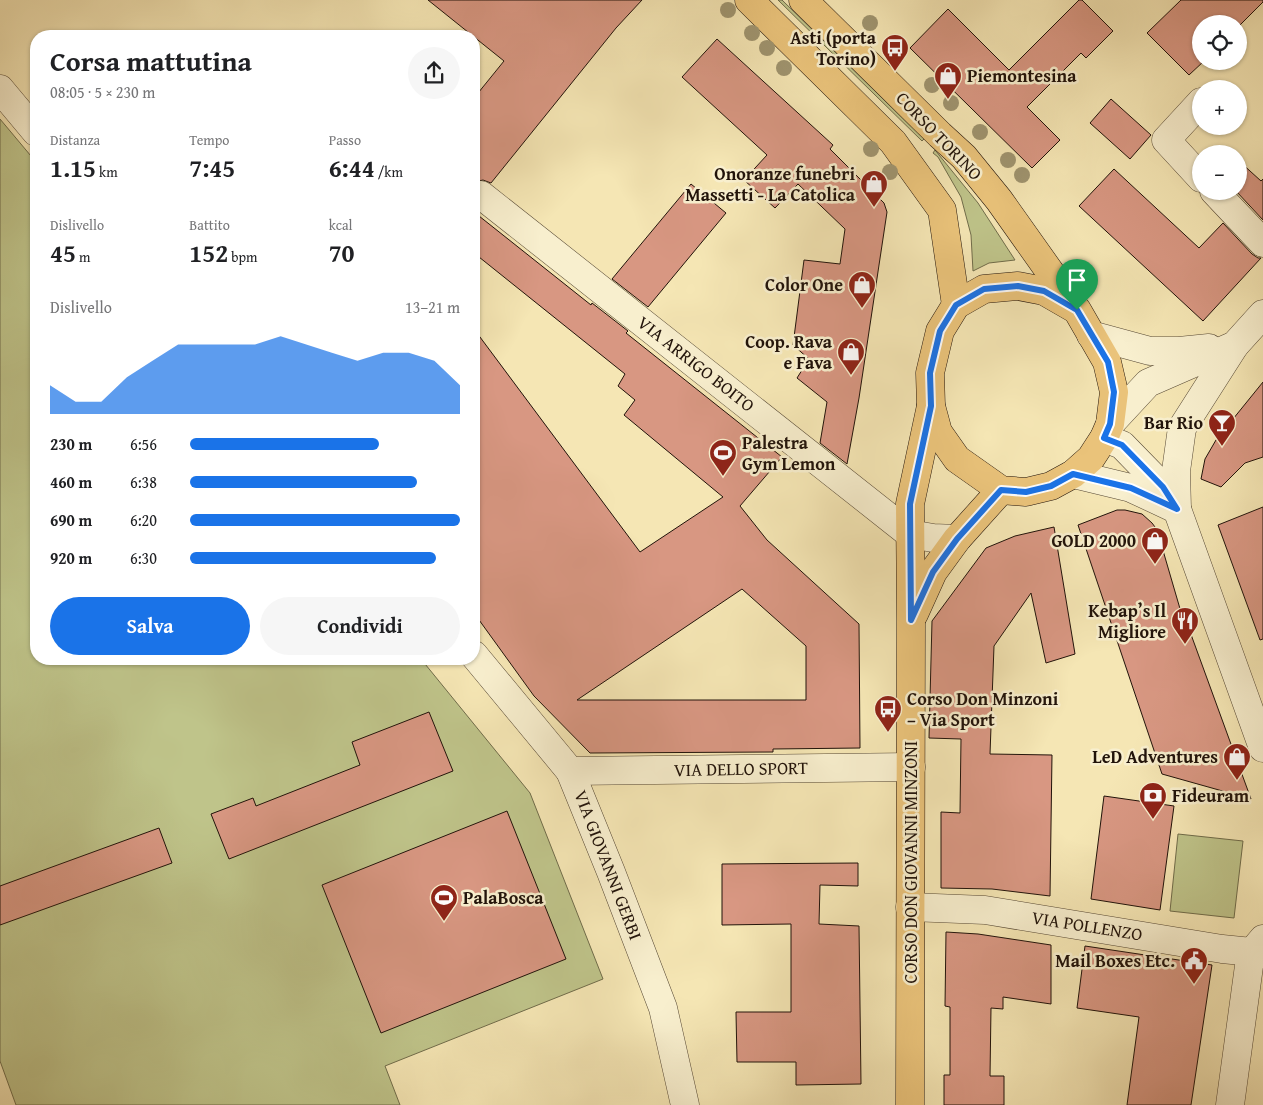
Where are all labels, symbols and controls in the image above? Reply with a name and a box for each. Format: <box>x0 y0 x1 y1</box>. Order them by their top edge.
map controls <box>1192 15 1247 200</box>
button: locate <box>1192 15 1247 70</box>
place label: Asti (porta Torino) <box>790 24 877 72</box>
bus stop icon: Asti (porta Torino) <box>880 33 910 72</box>
text: Corsa mattutina <box>50 40 252 81</box>
button: share <box>408 47 460 99</box>
shop icon: Piemontesina <box>933 61 963 100</box>
place label: Piemontesina <box>967 62 1077 89</box>
text: 08:05 · 5 × 230 m <box>50 80 155 104</box>
button: + <box>1192 80 1247 135</box>
street label: CORSO TORINO <box>890 85 989 186</box>
text: Distanza <box>50 130 100 150</box>
text: Tempo <box>189 130 229 150</box>
text: Passo <box>329 130 361 150</box>
button: − <box>1192 145 1247 200</box>
text: 1.15 <box>50 150 96 186</box>
text: 7:45 <box>189 150 235 186</box>
text: 6:44 <box>329 150 375 186</box>
place label: Onoranze funebri Massetti - La Catolica <box>685 160 856 208</box>
text: km <box>96 162 118 182</box>
text: /km <box>375 162 403 182</box>
shop icon: Onoranze funebri Massetti - La Catolica <box>859 169 889 208</box>
text: Dislivello <box>50 215 104 235</box>
text: Battito <box>189 215 230 235</box>
text: kcal <box>329 215 353 235</box>
text: 45 <box>50 235 76 271</box>
text: 152 <box>189 235 228 271</box>
text: 70 <box>329 235 355 271</box>
text: m <box>76 247 90 267</box>
text: bpm <box>228 247 258 267</box>
pin <box>1056 259 1098 310</box>
icon: arrive <box>1063 266 1091 294</box>
shop icon: Color One <box>847 270 877 309</box>
place label: Color One <box>765 271 843 298</box>
text: Dislivello <box>50 295 112 319</box>
text: 13–21 m <box>405 295 460 319</box>
street label: VIA ARRIGO BOITO <box>632 309 761 418</box>
place label: Coop. Rava e Fava <box>745 328 833 376</box>
shop icon: Coop. Rava e Fava <box>836 337 866 376</box>
bar icon: Bar Rio <box>1207 408 1237 447</box>
place label: Bar Rio <box>1144 409 1203 436</box>
place label: Palestra Gym Lemon <box>742 429 836 477</box>
text: 230 m <box>50 432 92 456</box>
text: 6:56 <box>130 432 157 456</box>
sports icon: Palestra Gym Lemon <box>708 438 738 477</box>
text: 460 m <box>50 470 92 494</box>
text: 6:38 <box>130 470 157 494</box>
text: 690 m <box>50 508 92 532</box>
text: 6:20 <box>130 508 157 532</box>
shop icon: GOLD 2000 <box>1140 526 1170 565</box>
place label: GOLD 2000 <box>1051 527 1136 554</box>
text: 920 m <box>50 546 92 570</box>
text: 6:30 <box>130 546 157 570</box>
button: Salva <box>50 597 250 655</box>
button: Condividi <box>260 597 460 655</box>
place label: Kebap’s Il Migliore <box>1088 597 1166 645</box>
restaurant icon: Kebap’s Il Migliore <box>1170 606 1200 645</box>
place label: Corso Don Minzoni – Via Sport <box>907 685 1059 733</box>
bus stop icon: Corso Don Minzoni – Via Sport <box>873 694 903 733</box>
street label: CORSO DON GIOVANNI MINZONI <box>897 741 924 983</box>
shop icon: LeD Adventures <box>1222 742 1252 781</box>
place label: LeD Adventures <box>1092 743 1218 770</box>
street label: VIA DELLO SPORT <box>674 754 808 783</box>
bank icon: Fideuram <box>1138 781 1168 820</box>
place label: Fideuram <box>1172 782 1250 809</box>
street label: VIA GIOVANNI GERBI <box>567 786 649 944</box>
sports icon: PalaBosca <box>429 883 459 922</box>
place label: PalaBosca <box>463 884 544 911</box>
street label: VIA POLLENZO <box>1030 903 1144 948</box>
public building icon: Mail Boxes Etc. <box>1179 946 1209 985</box>
place label: Mail Boxes Etc. <box>1055 947 1175 974</box>

